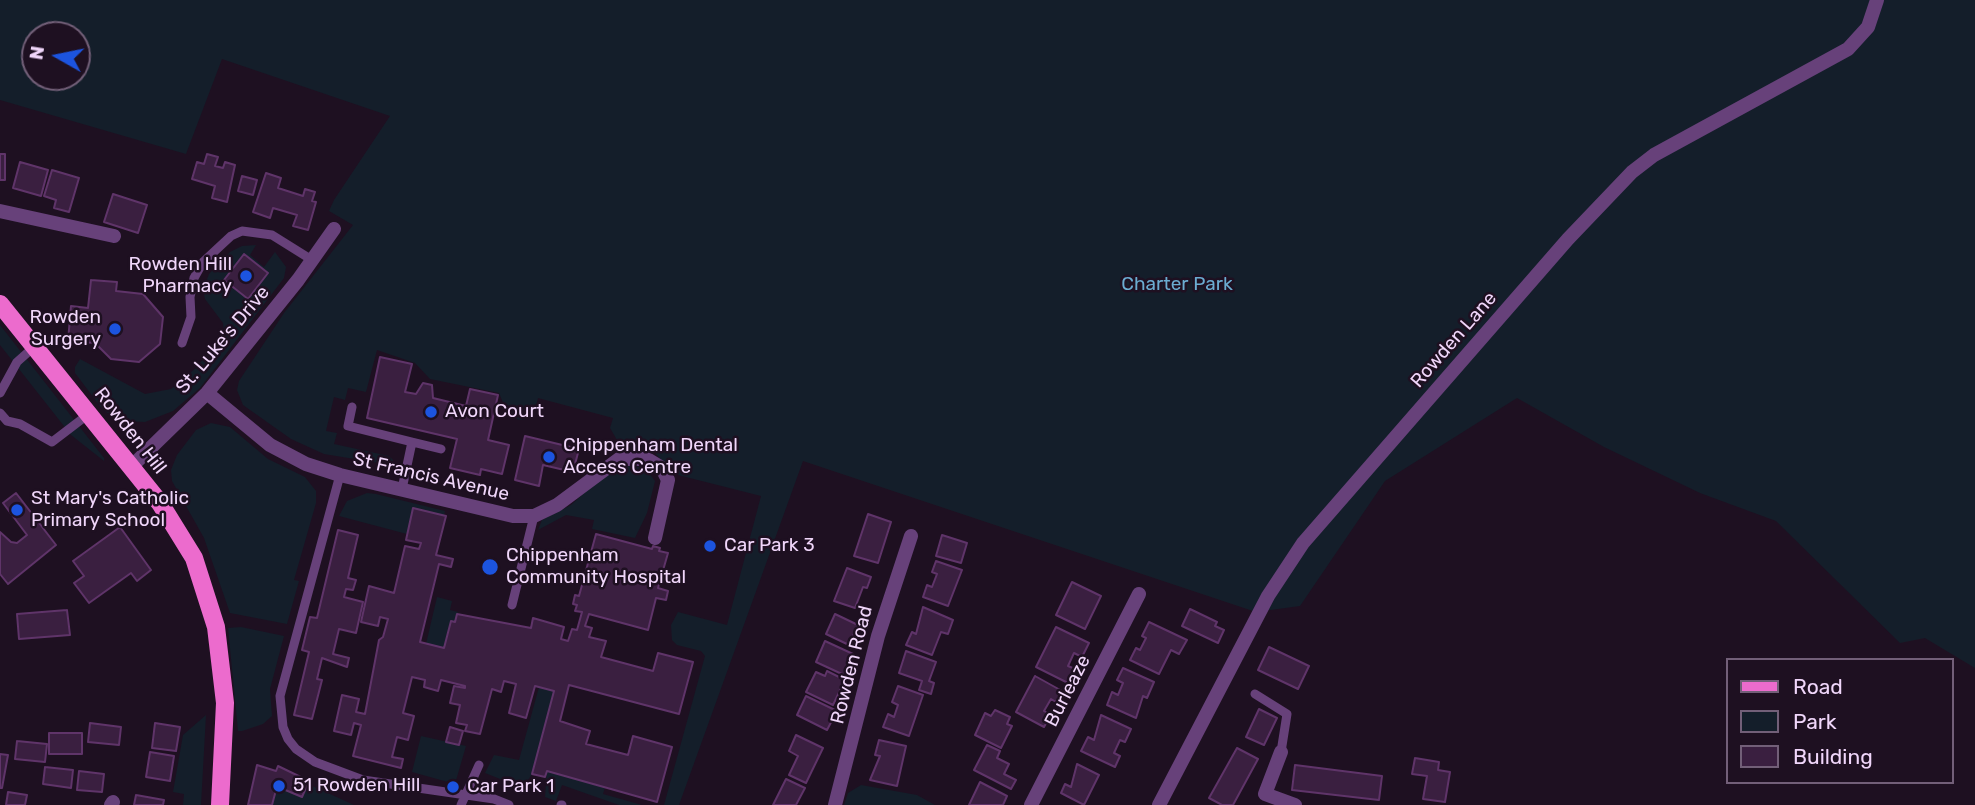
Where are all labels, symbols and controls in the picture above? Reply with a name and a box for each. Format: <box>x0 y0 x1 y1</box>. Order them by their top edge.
north arrow <box>21 21 91 91</box>
text: N <box>24 44 49 62</box>
place label: Rowden Hill Pharmacy <box>129 254 232 298</box>
marker: Rowden Hill Pharmacy <box>238 268 254 284</box>
park label: Charter Park <box>1121 274 1233 296</box>
street label: St. Luke's Drive <box>171 281 275 399</box>
street label: Rowden Lane <box>1406 287 1502 393</box>
place label: Rowden Surgery <box>30 307 101 351</box>
marker: Rowden Surgery <box>107 321 123 337</box>
street label: Rowden Hill <box>89 383 171 479</box>
place label: Avon Court <box>445 401 544 423</box>
marker: Avon Court <box>423 404 439 420</box>
place label: Chippenham Dental Access Centre <box>563 435 738 479</box>
street label: St Francis Avenue <box>351 448 511 506</box>
marker: Chippenham Dental Access Centre <box>541 449 557 465</box>
place label: St Mary's Catholic Primary School <box>31 488 189 532</box>
marker: St Mary's Catholic Primary School <box>9 502 25 518</box>
place label: Car Park 3 <box>724 535 815 557</box>
marker: Car Park 3 <box>702 538 718 554</box>
place label: Chippenham Community Hospital <box>506 545 686 589</box>
marker: Chippenham Community Hospital <box>480 557 500 577</box>
street label: Rowden Road <box>826 603 878 727</box>
street label: Burleaze <box>1040 651 1096 731</box>
legend <box>1727 658 1954 784</box>
text: Road <box>1793 674 1843 699</box>
text: Park <box>1793 709 1837 734</box>
text: Building <box>1793 744 1873 769</box>
place label: 51 Rowden Hill <box>293 775 420 797</box>
place label: Car Park 1 <box>467 776 554 798</box>
marker: 51 Rowden Hill <box>271 778 287 794</box>
marker: Car Park 1 <box>445 779 461 795</box>

